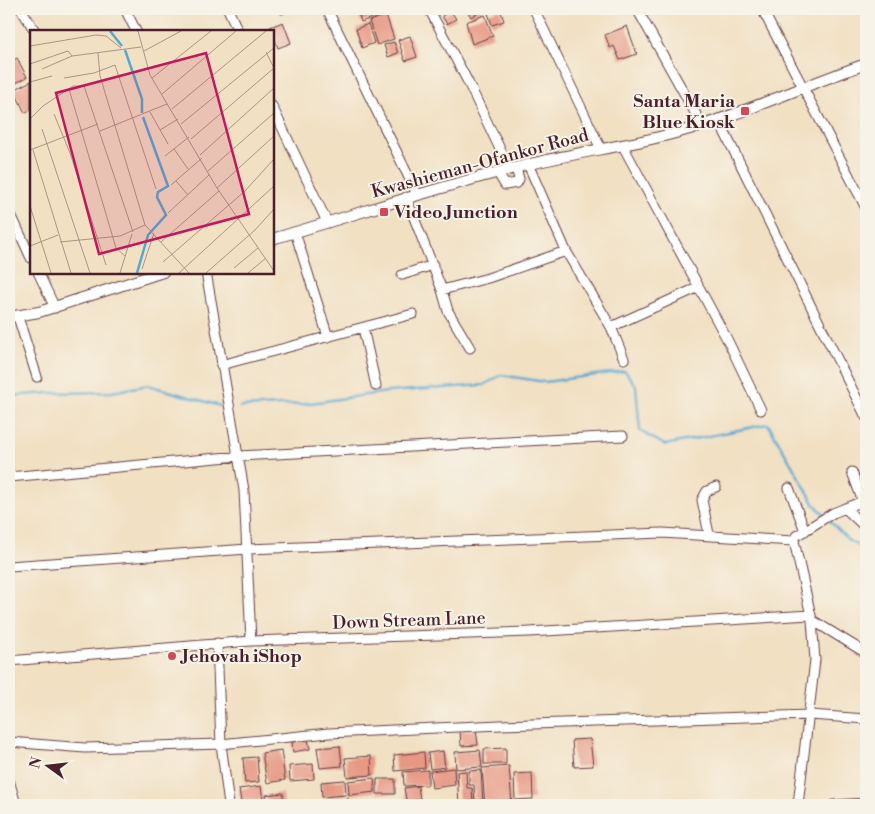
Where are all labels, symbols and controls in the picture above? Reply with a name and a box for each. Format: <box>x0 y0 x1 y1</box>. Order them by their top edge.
inset map <box>30 30 274 274</box>
place label: Santa Maria Blue Kiosk <box>633 90 736 134</box>
marker: Santa Maria Blue Kiosk <box>739 105 751 117</box>
street label: Kwashieman-Ofankor Road <box>369 123 592 204</box>
place label: Video Junction <box>393 201 518 224</box>
marker: Video Junction <box>378 206 390 218</box>
street label: Down Stream Lane <box>332 606 486 635</box>
place label: Jehovah iShop <box>179 645 302 668</box>
marker: Jehovah iShop <box>166 650 178 662</box>
north arrow <box>22 742 72 792</box>
text: N <box>26 755 47 771</box>

